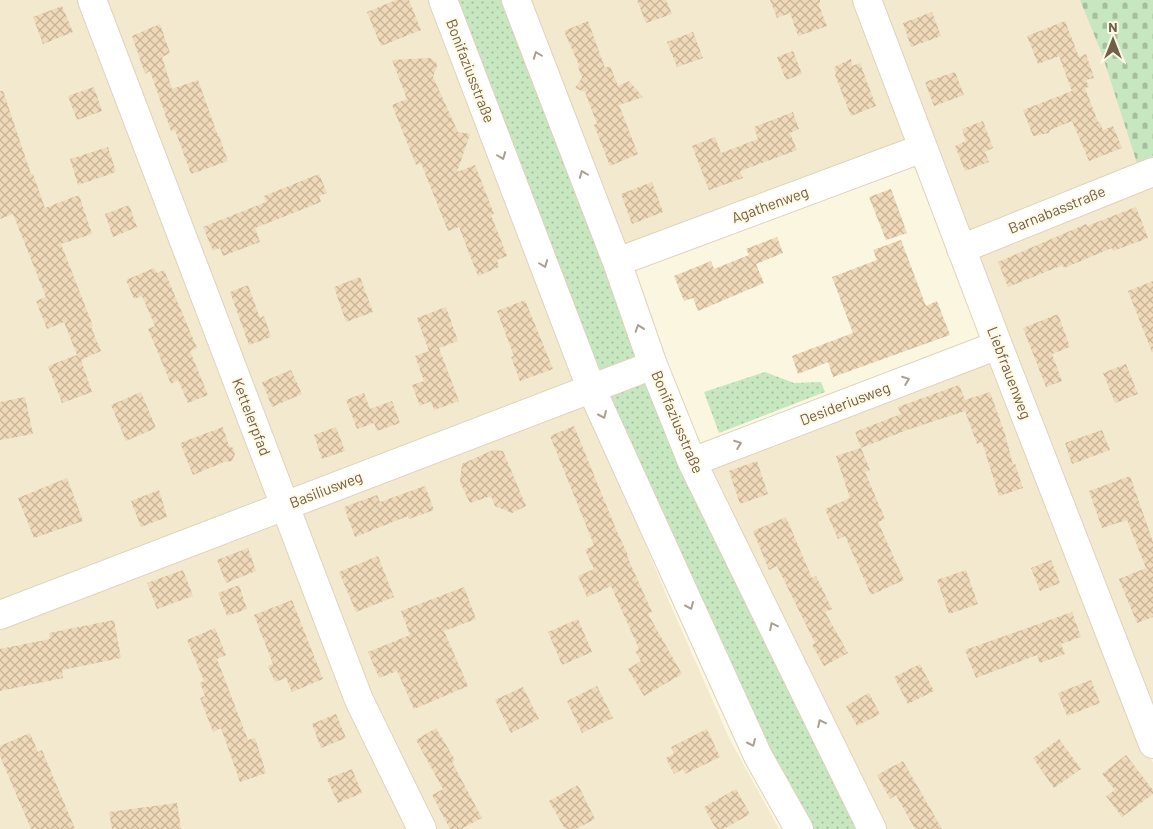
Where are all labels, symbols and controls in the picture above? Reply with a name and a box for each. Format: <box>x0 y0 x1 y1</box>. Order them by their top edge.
north arrow <box>1088 15 1138 65</box>
street label: Bonifaziusstraße <box>443 16 499 125</box>
text: N <box>1108 18 1118 35</box>
one-way arrow <box>533 52 543 60</box>
one-way arrow <box>497 151 507 159</box>
one-way arrow <box>579 170 589 179</box>
street label: Barnabasstraße <box>1005 181 1108 237</box>
street label: Agathenweg <box>729 182 811 226</box>
one-way arrow <box>538 259 548 268</box>
one-way arrow <box>635 324 645 332</box>
street label: Liebfrauenweg <box>984 324 1036 421</box>
street label: Bonifaziusstraße <box>648 368 708 476</box>
street label: Kettelerpfad <box>229 375 275 458</box>
one-way arrow <box>901 376 910 386</box>
street label: Desideriusweg <box>797 378 892 428</box>
one-way arrow <box>597 410 608 419</box>
one-way arrow <box>733 440 742 451</box>
street label: Basiliusweg <box>287 467 365 511</box>
one-way arrow <box>683 601 694 610</box>
one-way arrow <box>769 622 780 631</box>
one-way arrow <box>817 719 827 728</box>
one-way arrow <box>746 738 756 747</box>

